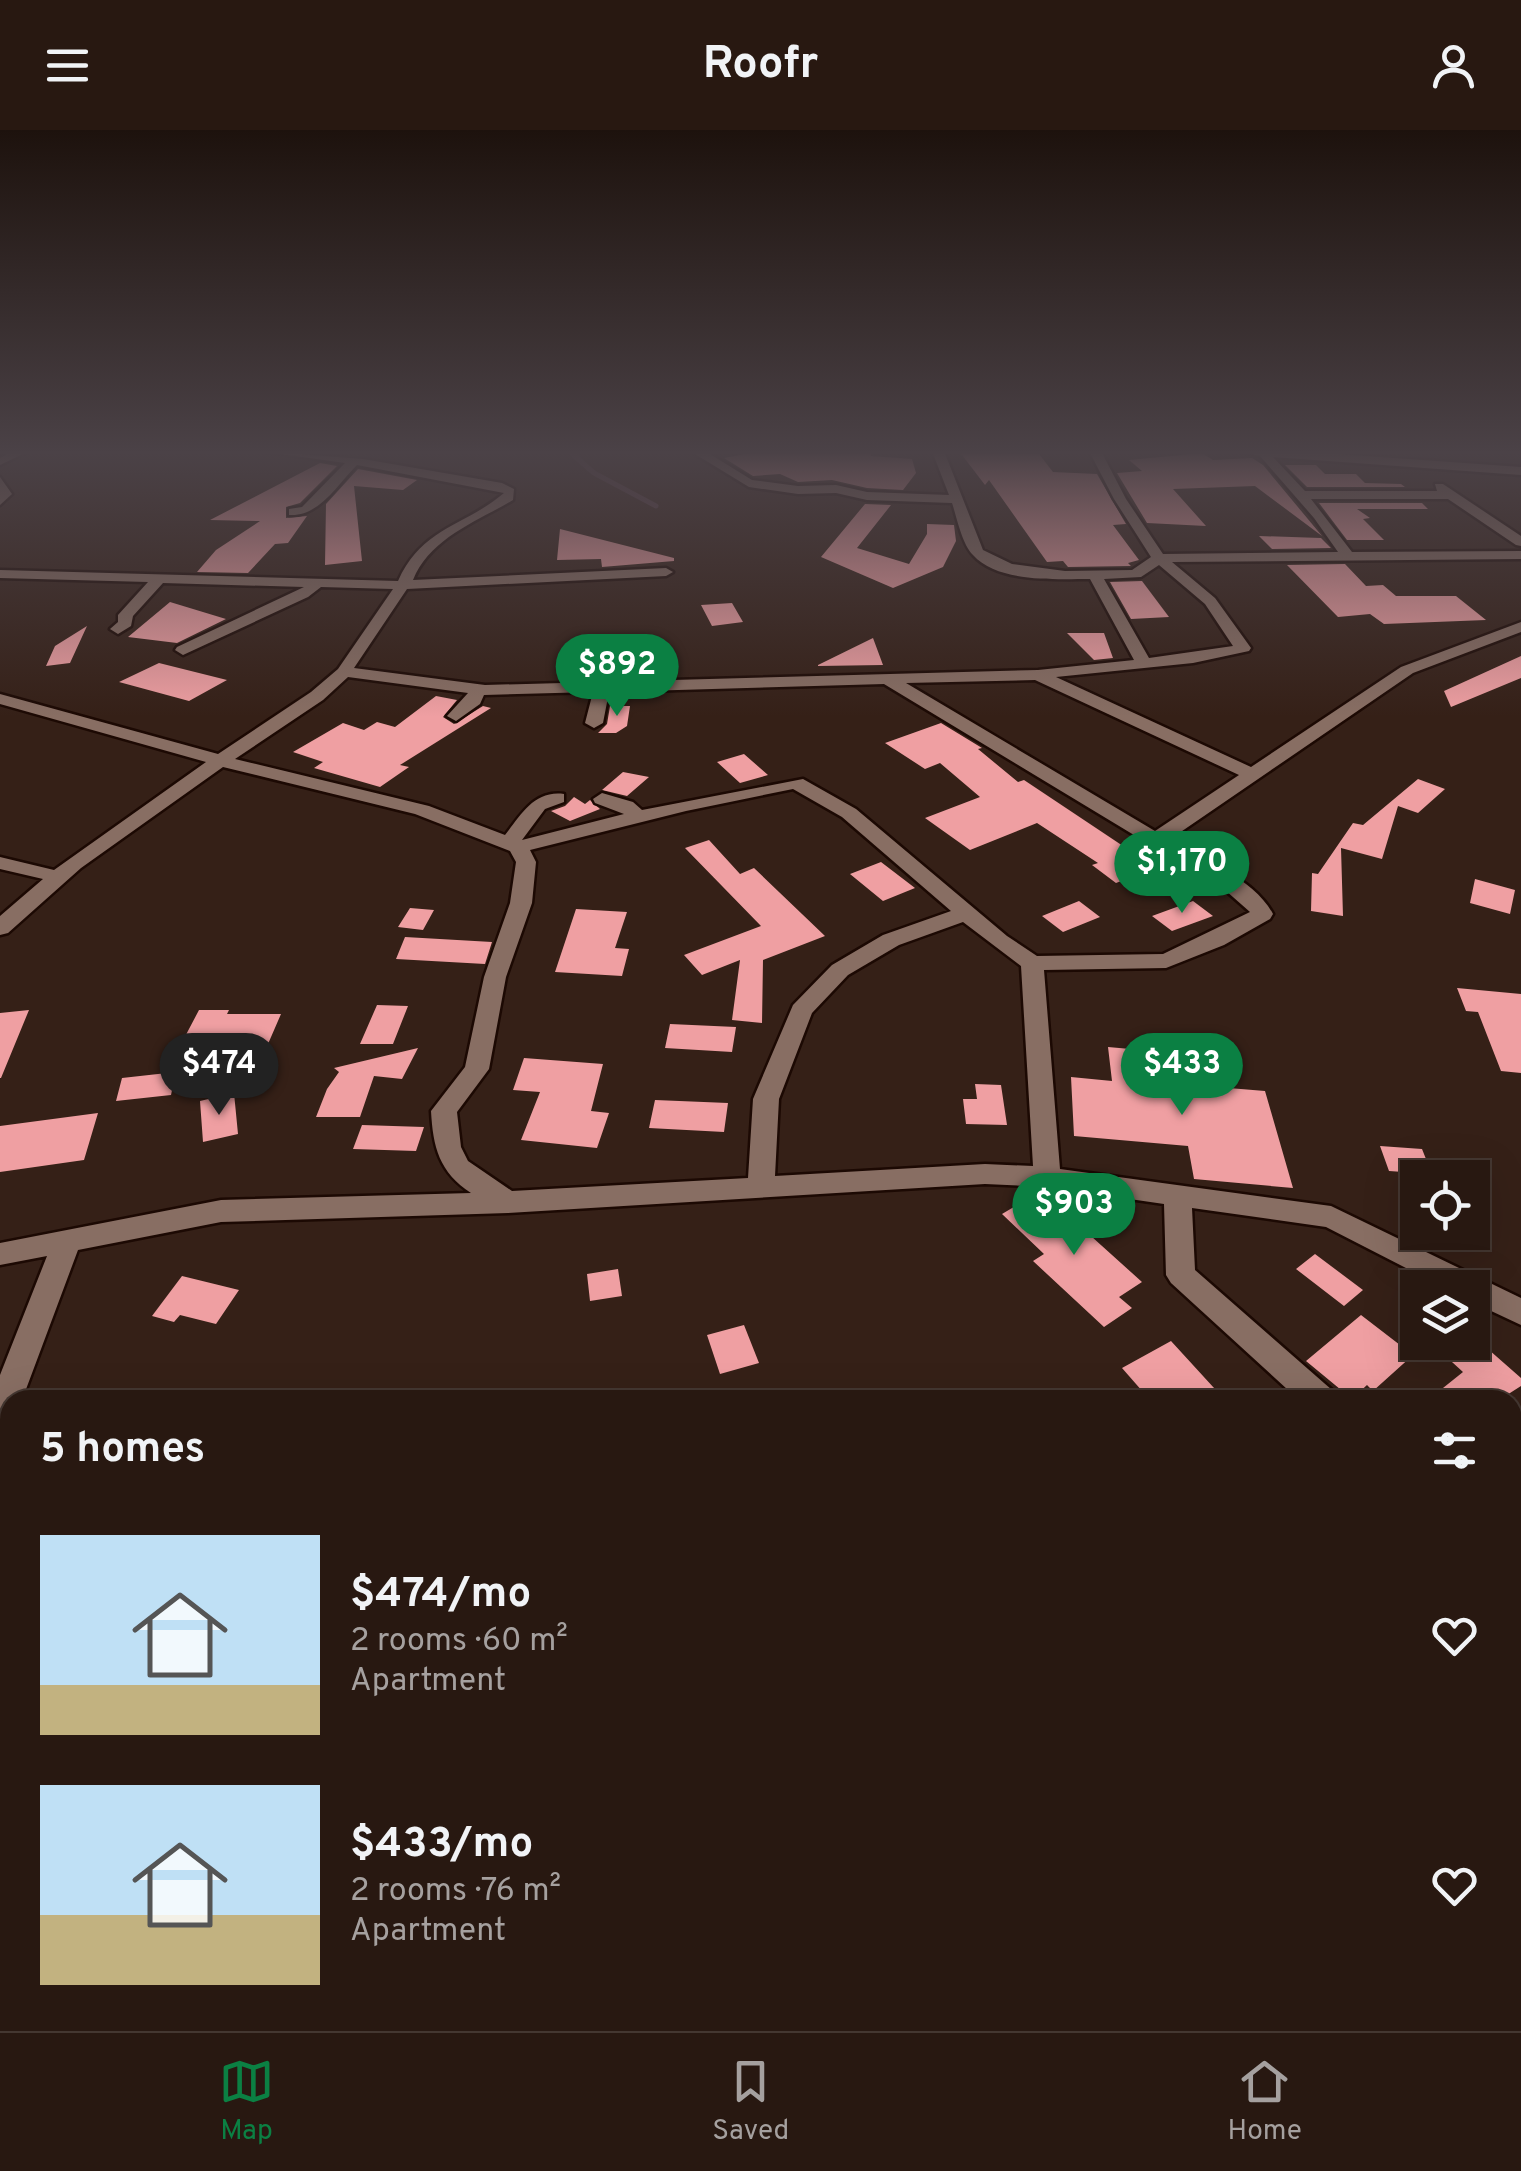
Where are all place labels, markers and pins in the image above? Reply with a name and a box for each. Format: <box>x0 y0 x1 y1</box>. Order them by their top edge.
pin: $892 <box>558 634 676 719</box>
pin: $1,170 <box>1101 831 1263 916</box>
pin: $474 <box>160 1033 278 1118</box>
pin: $433 <box>1123 1033 1241 1118</box>
pin: $903 <box>1015 1173 1133 1258</box>

